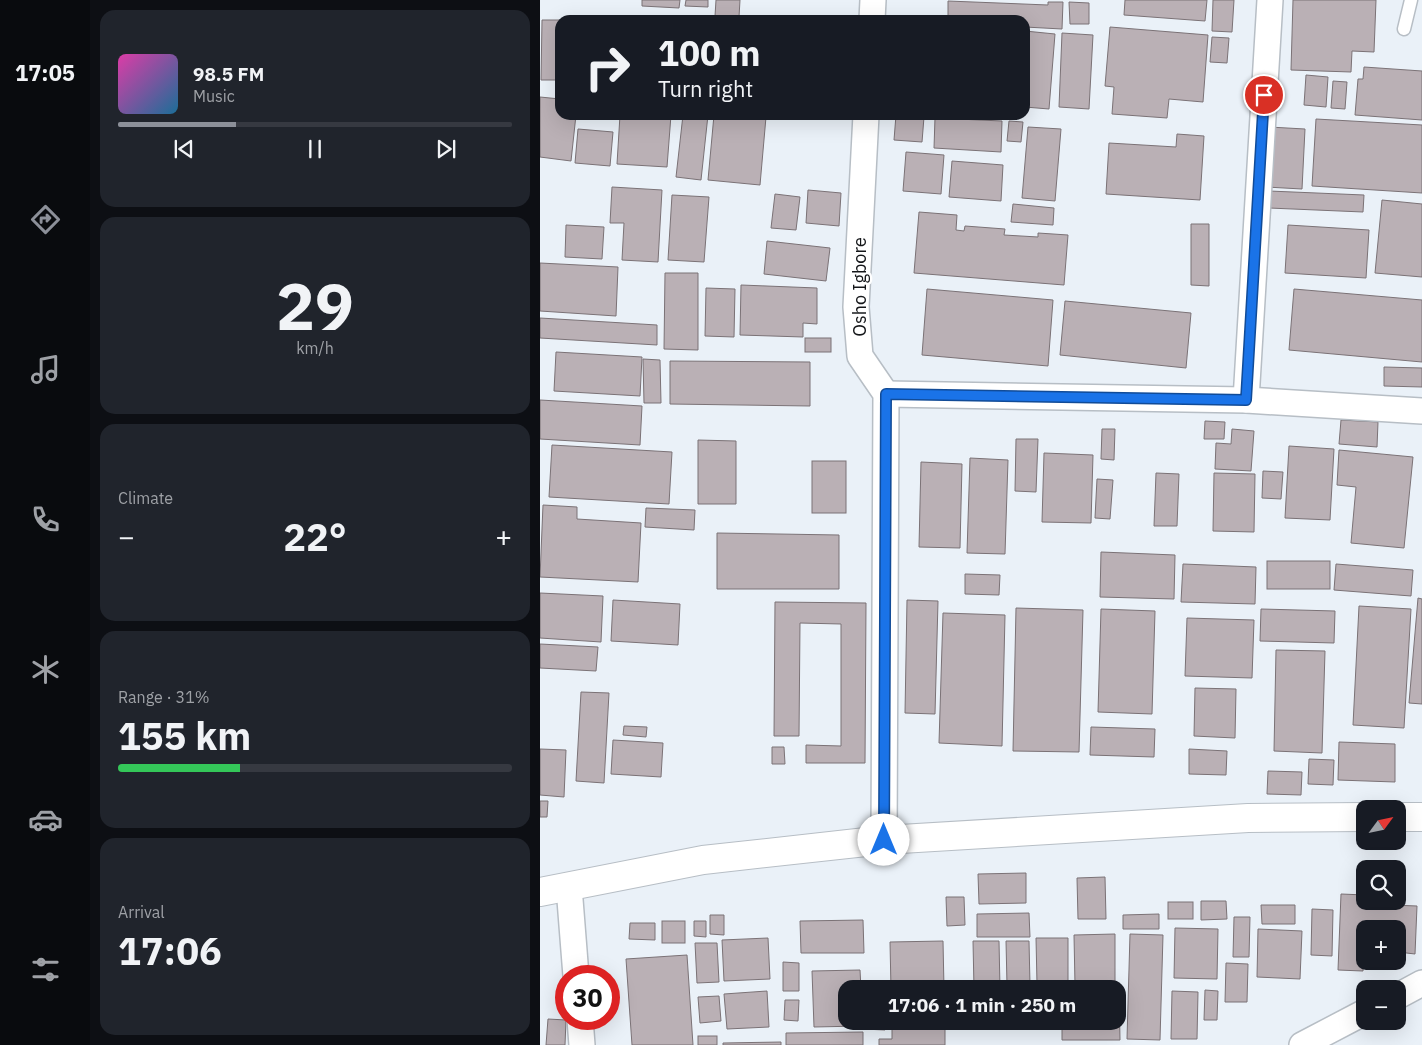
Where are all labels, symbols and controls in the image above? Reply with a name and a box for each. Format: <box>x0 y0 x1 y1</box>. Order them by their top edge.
text: 100 m <box>658 30 761 76</box>
icon: right <box>575 35 640 100</box>
text: 17:05 <box>15 58 75 87</box>
text: 98.5 FM <box>193 62 264 86</box>
text: Turn right <box>658 74 753 103</box>
pin <box>1243 74 1285 116</box>
icon: arrive <box>1250 81 1278 109</box>
text: Music <box>193 86 235 106</box>
icon: previous <box>170 135 198 163</box>
icon: pause <box>301 135 329 163</box>
icon: next <box>432 135 460 163</box>
icon: directions <box>28 202 63 237</box>
street label: Osho Igbore <box>848 237 871 337</box>
text: 29 <box>276 263 354 348</box>
text: km/h <box>296 338 334 358</box>
icon: music <box>28 352 63 387</box>
text: Climate <box>118 488 173 508</box>
icon: phone <box>28 502 63 537</box>
text: 22° <box>283 512 347 561</box>
text: − <box>118 518 135 555</box>
text: + <box>495 518 512 555</box>
icon: climate <box>28 652 63 687</box>
text: Range · 31% <box>118 687 210 707</box>
text: 155 km <box>118 711 251 760</box>
north arrow <box>1356 800 1406 850</box>
map controls <box>1356 800 1406 1030</box>
icon: car <box>28 802 63 837</box>
position arrow <box>857 813 909 865</box>
button: search <box>1356 860 1406 910</box>
text: Arrival <box>118 902 165 922</box>
button: + <box>1356 920 1406 970</box>
text: 17:06 <box>118 926 222 975</box>
icon: filters <box>28 952 63 987</box>
speed limit sign: 30 <box>555 965 620 1030</box>
button: − <box>1356 980 1406 1030</box>
text: 17:06 · 1 min · 250 m <box>888 993 1076 1017</box>

